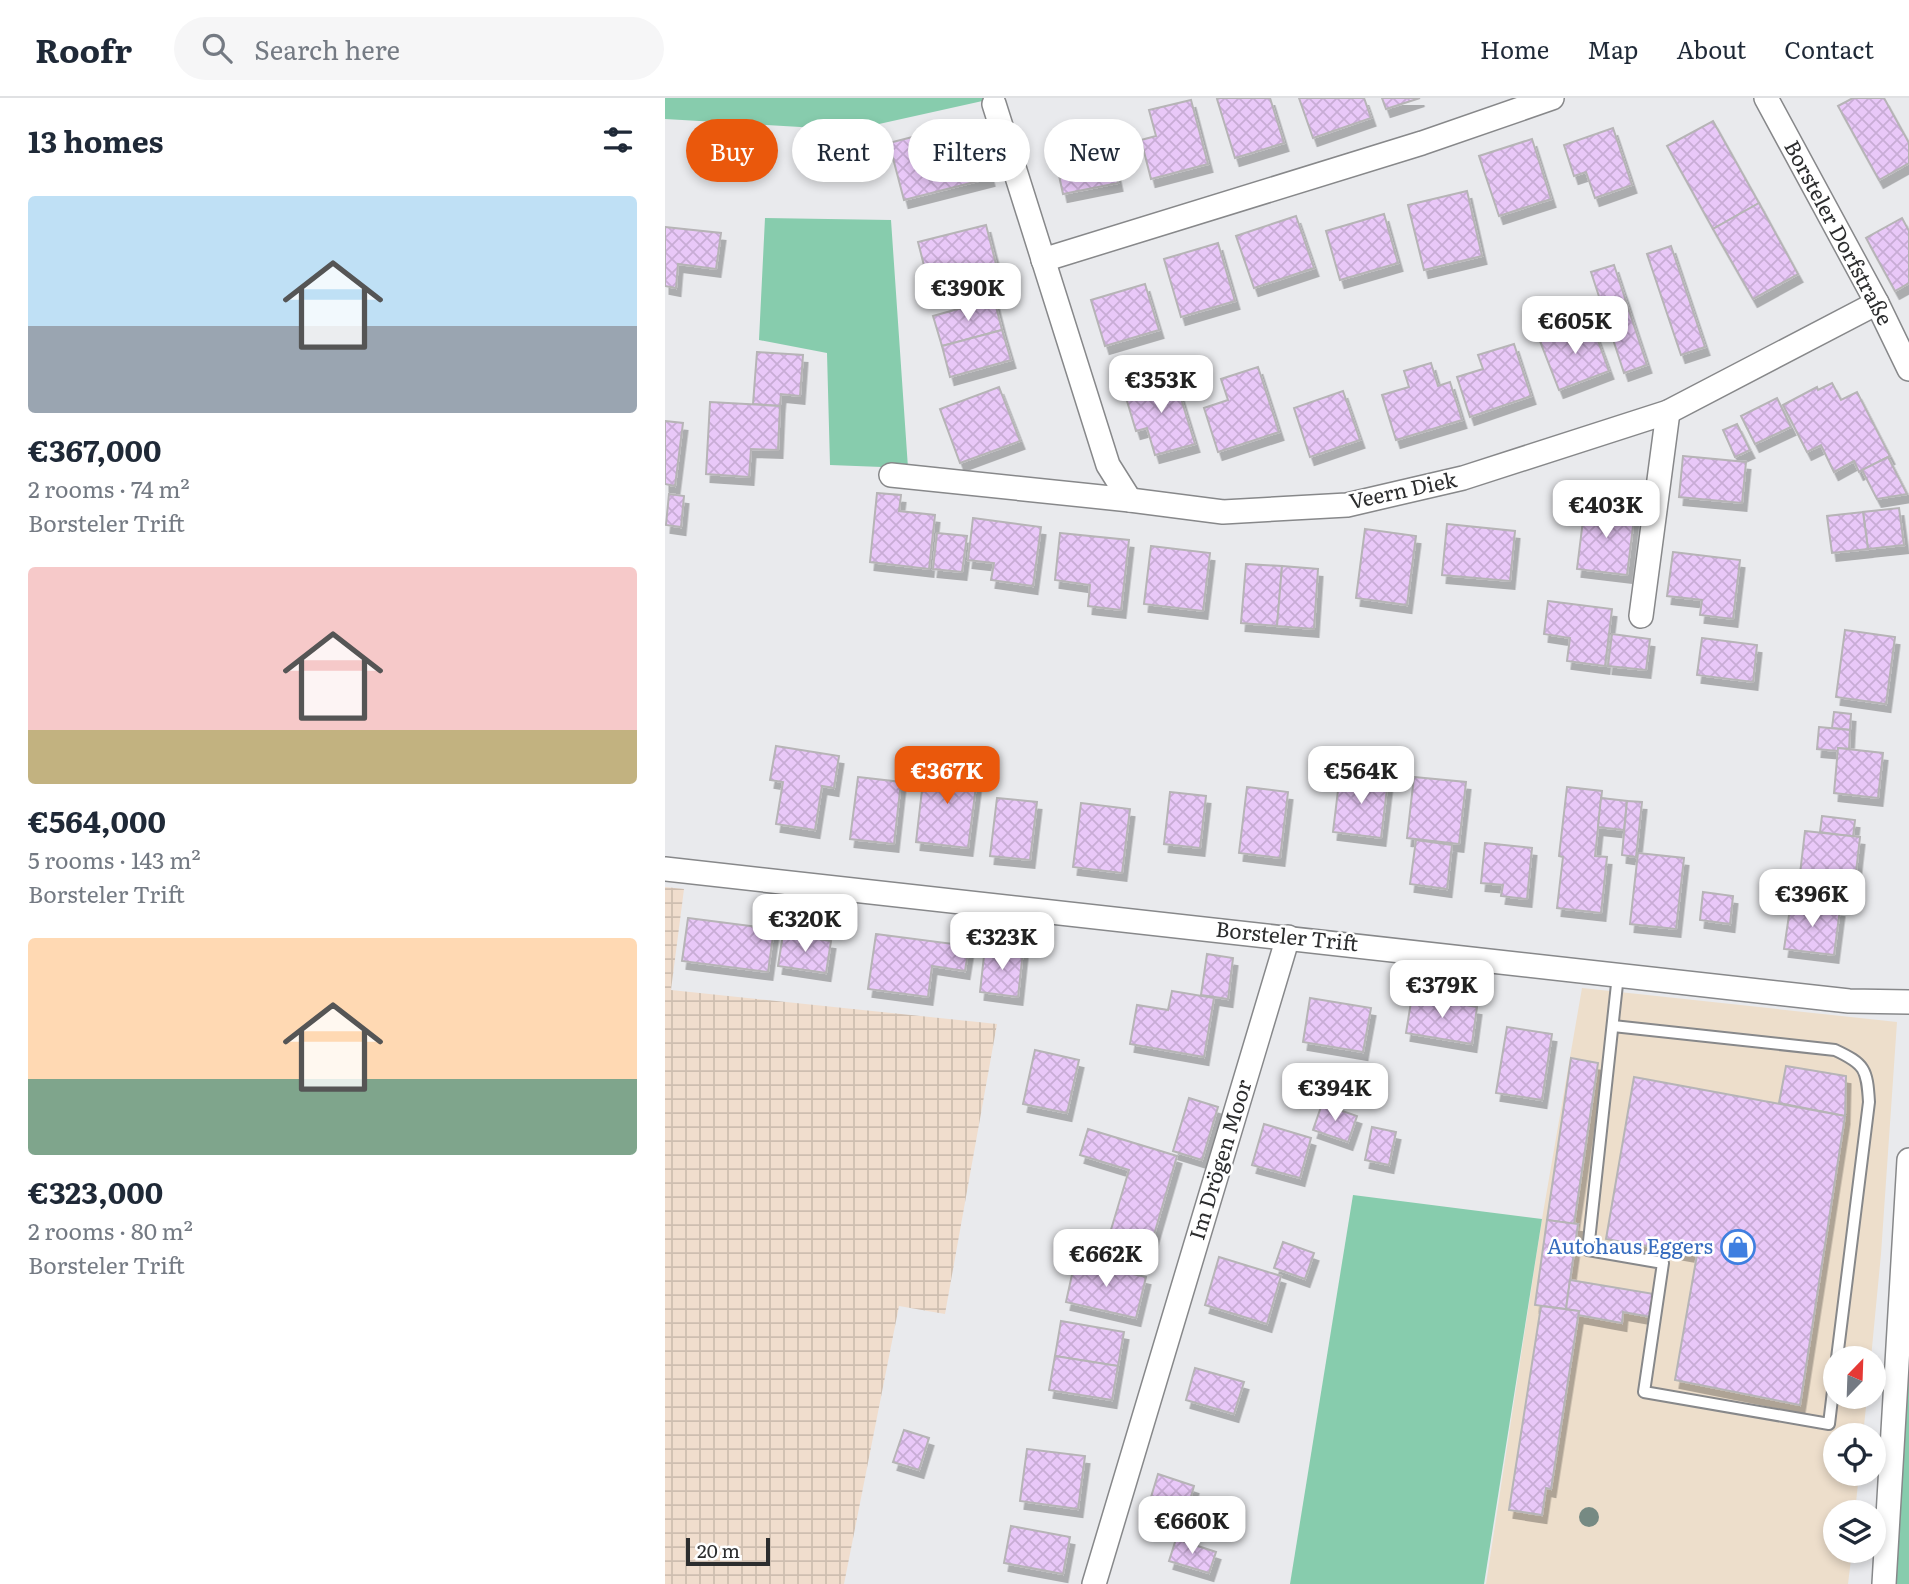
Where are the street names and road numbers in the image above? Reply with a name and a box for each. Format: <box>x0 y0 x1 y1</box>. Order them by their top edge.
street label: Borsteler Dorfstraße <box>1778 134 1902 330</box>
street label: Veern Diek <box>1346 462 1459 515</box>
street label: Borsteler Trift <box>1214 912 1361 957</box>
street label: Im Drögen Moor <box>1179 1075 1258 1243</box>

